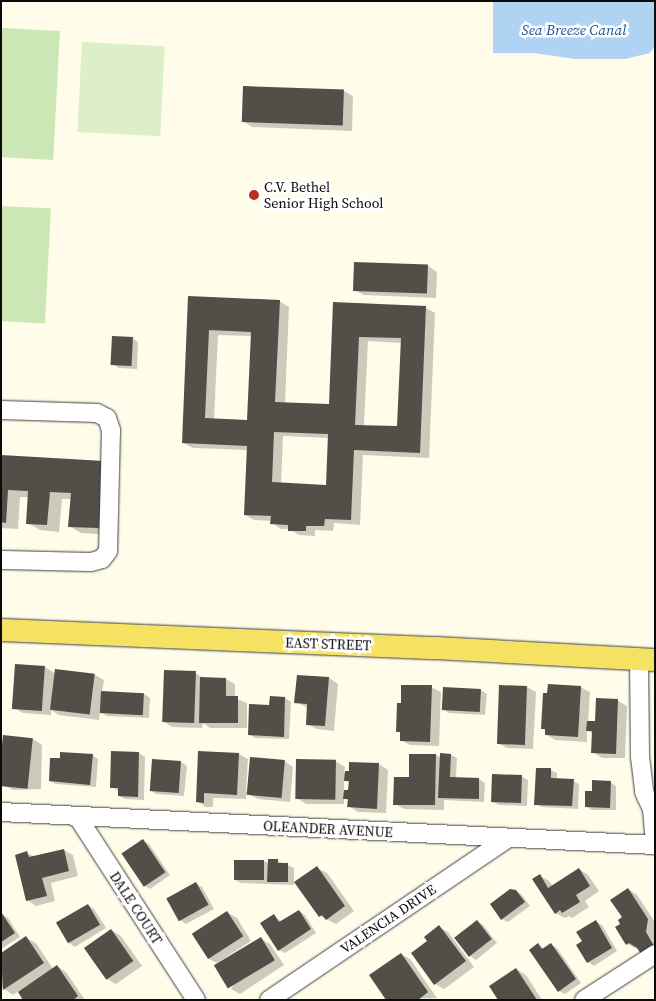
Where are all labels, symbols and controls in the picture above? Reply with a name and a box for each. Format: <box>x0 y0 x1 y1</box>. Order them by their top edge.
water label: Sea Breeze Canal <box>521 21 627 39</box>
place label: C.V. Bethel Senior High School <box>264 179 383 212</box>
marker: C.V. Bethel Senior High School <box>248 189 260 201</box>
street label: EAST STREET <box>285 634 371 654</box>
street label: OLEANDER AVENUE <box>263 817 393 841</box>
street label: DALE COURT <box>106 868 166 948</box>
street label: VALENCIA DRIVE <box>337 881 439 957</box>

